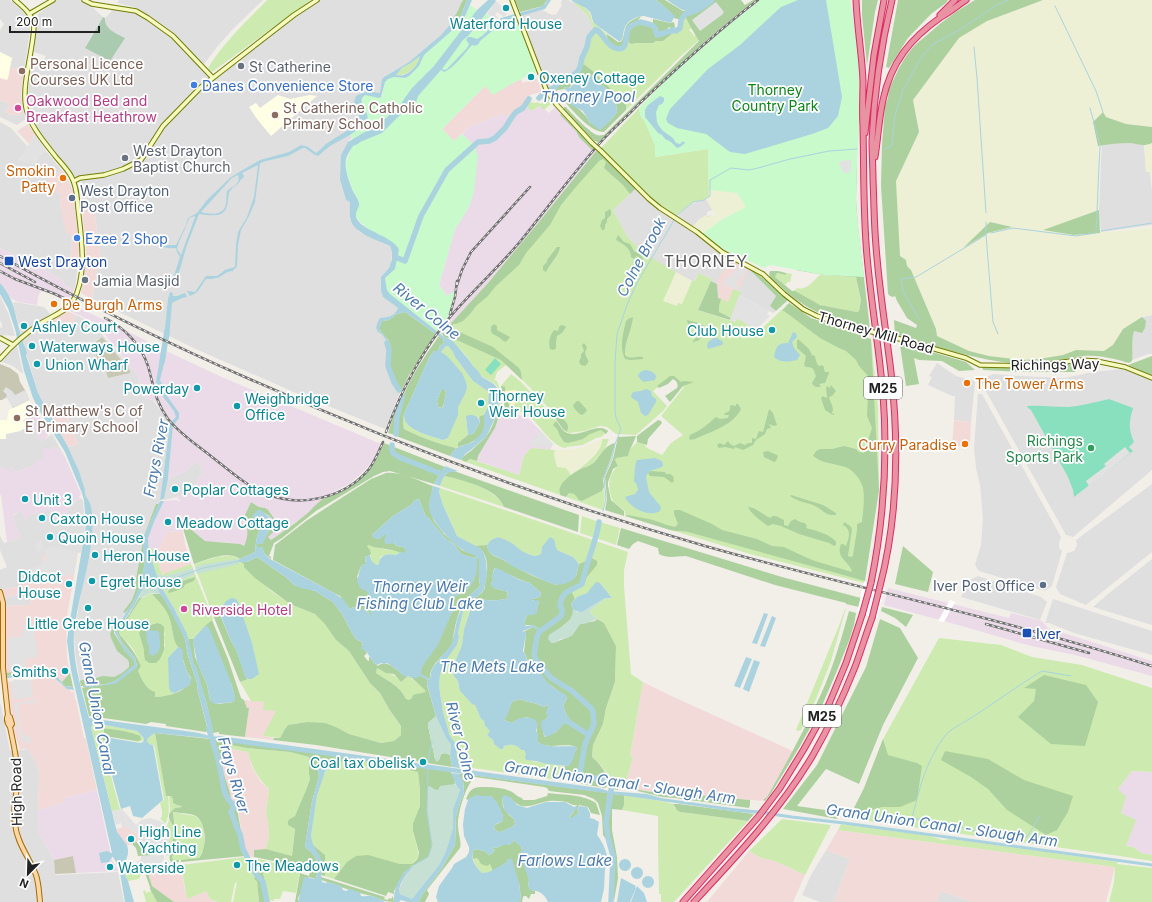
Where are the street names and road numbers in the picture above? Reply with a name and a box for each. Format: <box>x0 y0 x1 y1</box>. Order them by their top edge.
street label: Thorney Mill Road <box>816 307 936 357</box>
street label: Richings Way <box>1010 355 1100 373</box>
road number: M25 <box>864 377 902 399</box>
road number: M25 <box>803 705 841 727</box>
street label: High Road <box>7 758 25 826</box>

